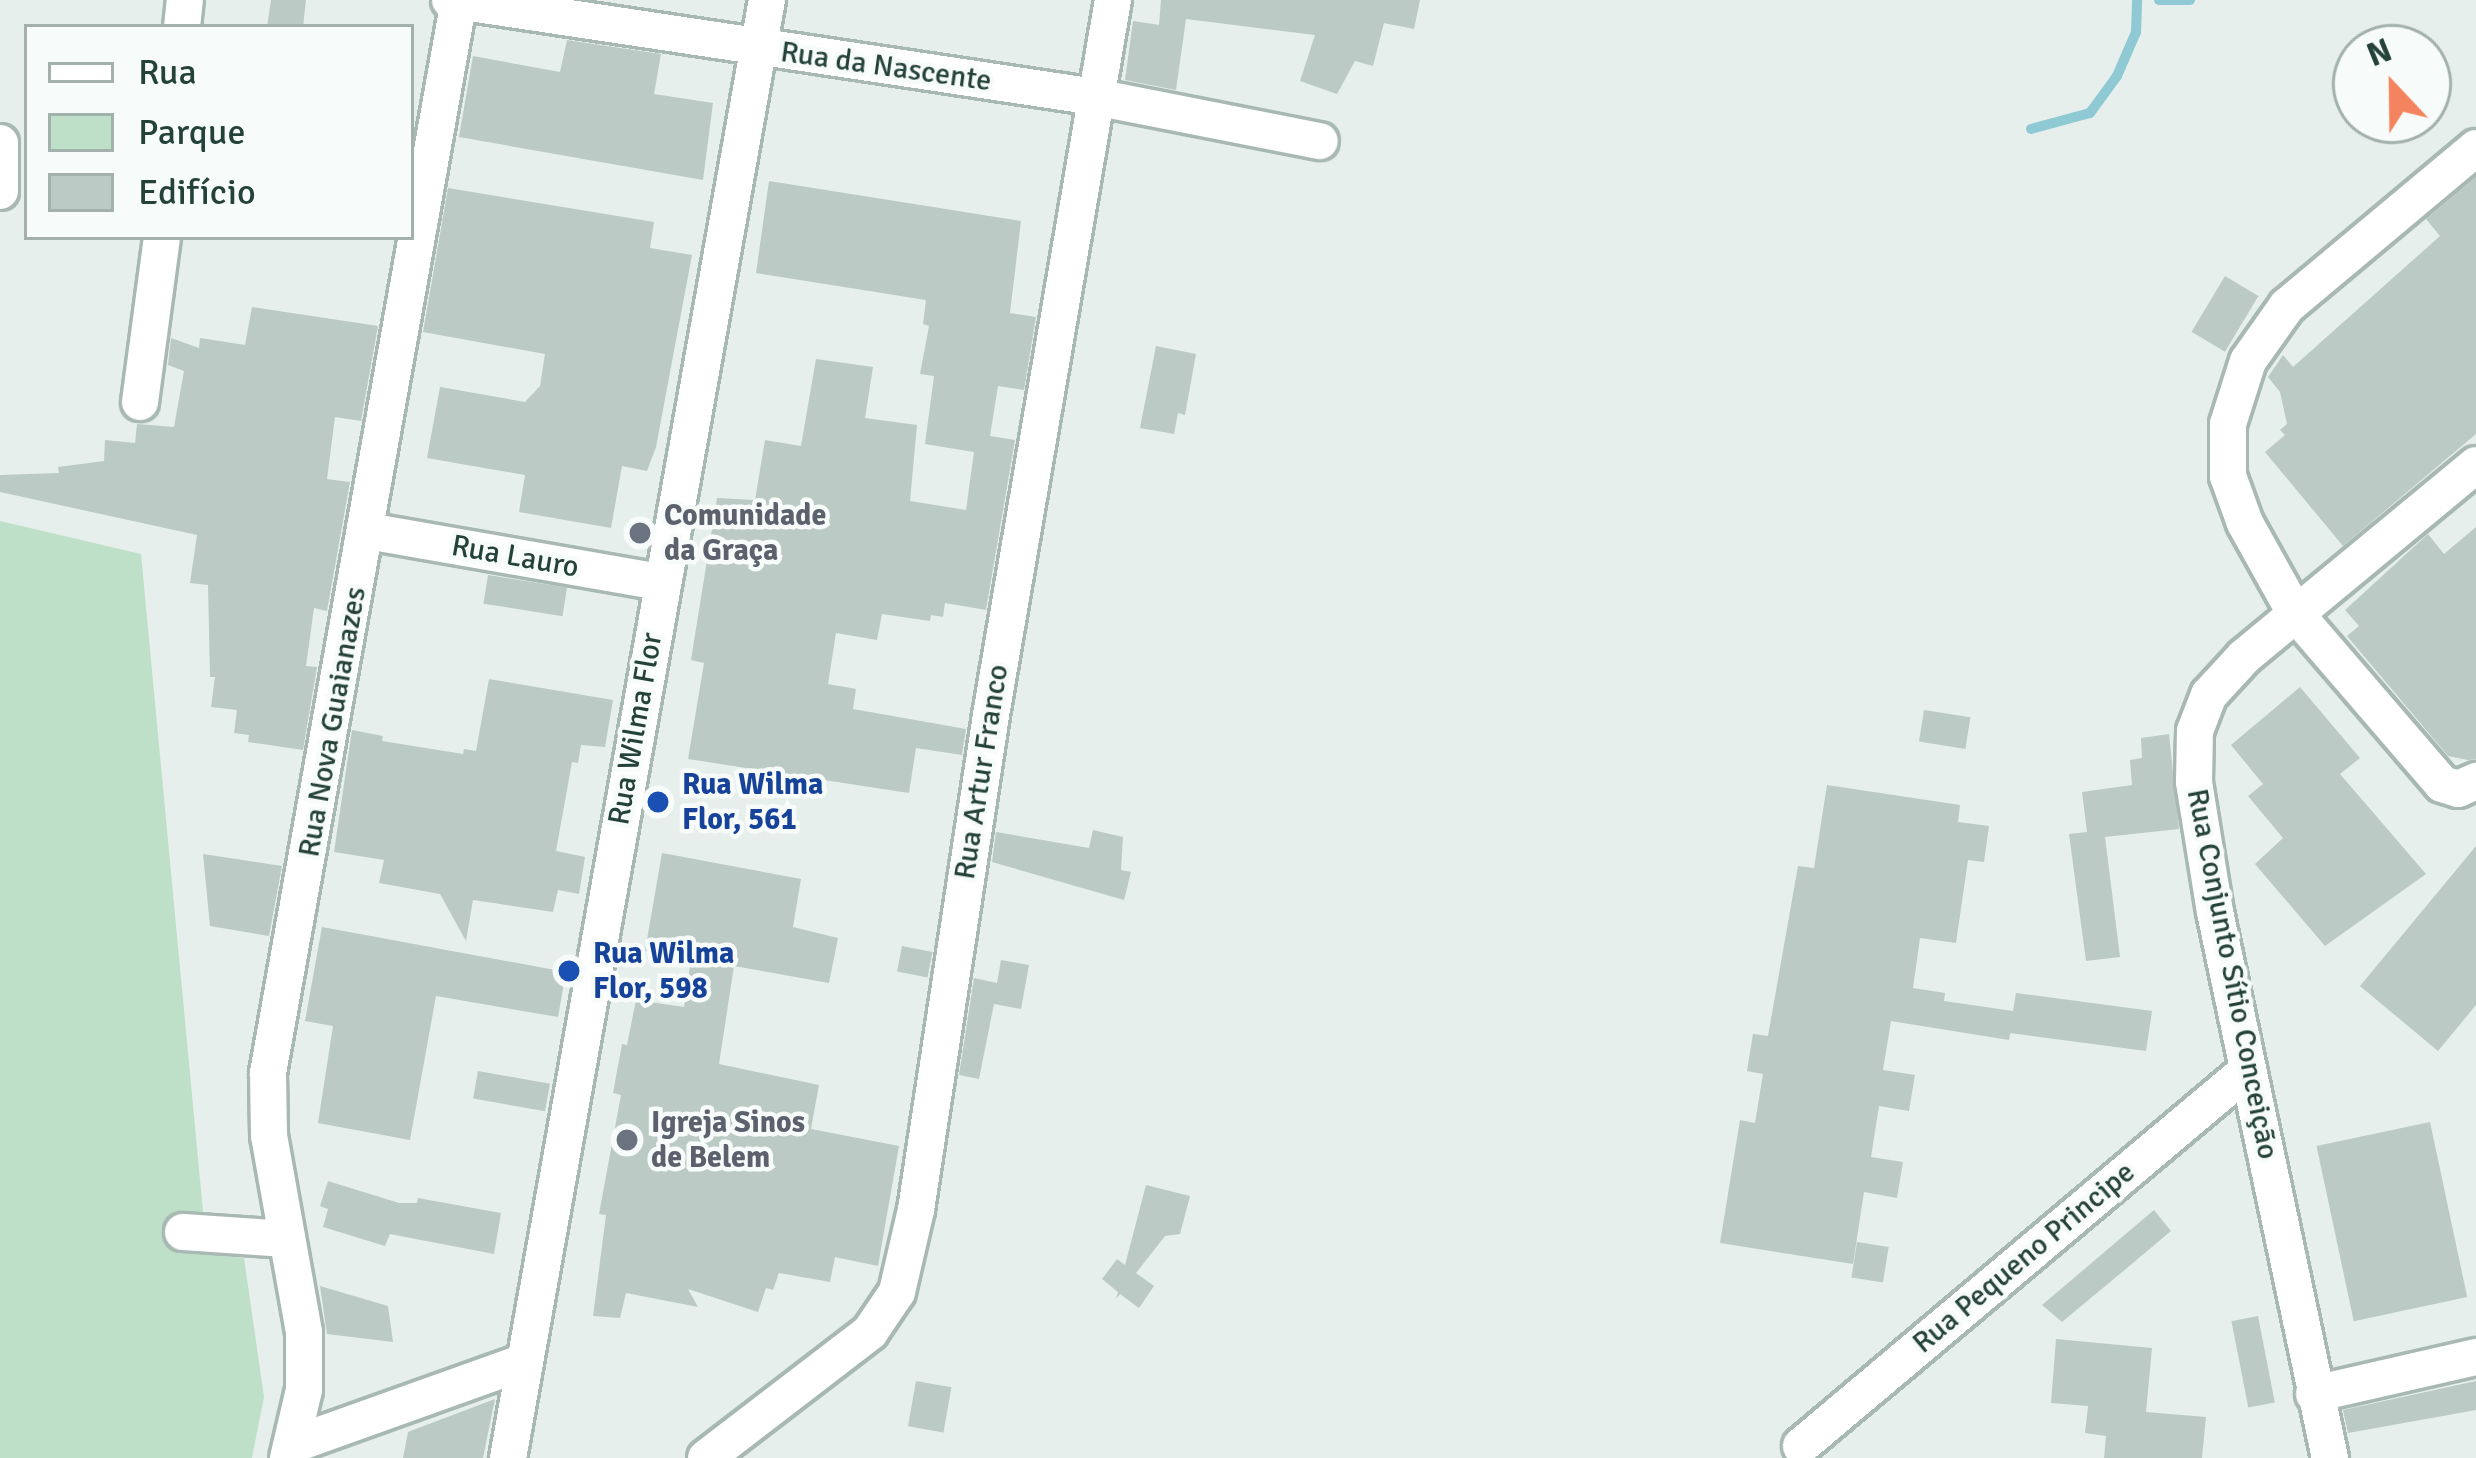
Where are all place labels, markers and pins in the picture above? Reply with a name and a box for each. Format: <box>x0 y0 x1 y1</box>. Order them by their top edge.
place label: Comunidade da Graça <box>664 498 826 568</box>
marker: Comunidade da Graça <box>627 520 653 546</box>
place label: Rua Wilma Flor, 561 <box>682 767 823 838</box>
marker: Rua Wilma Flor, 561 <box>645 789 671 815</box>
place label: Rua Wilma Flor, 598 <box>593 936 734 1006</box>
marker: Rua Wilma Flor, 598 <box>556 958 582 984</box>
place label: Igreja Sinos de Belem <box>651 1105 805 1176</box>
marker: Igreja Sinos de Belem <box>614 1127 640 1153</box>

